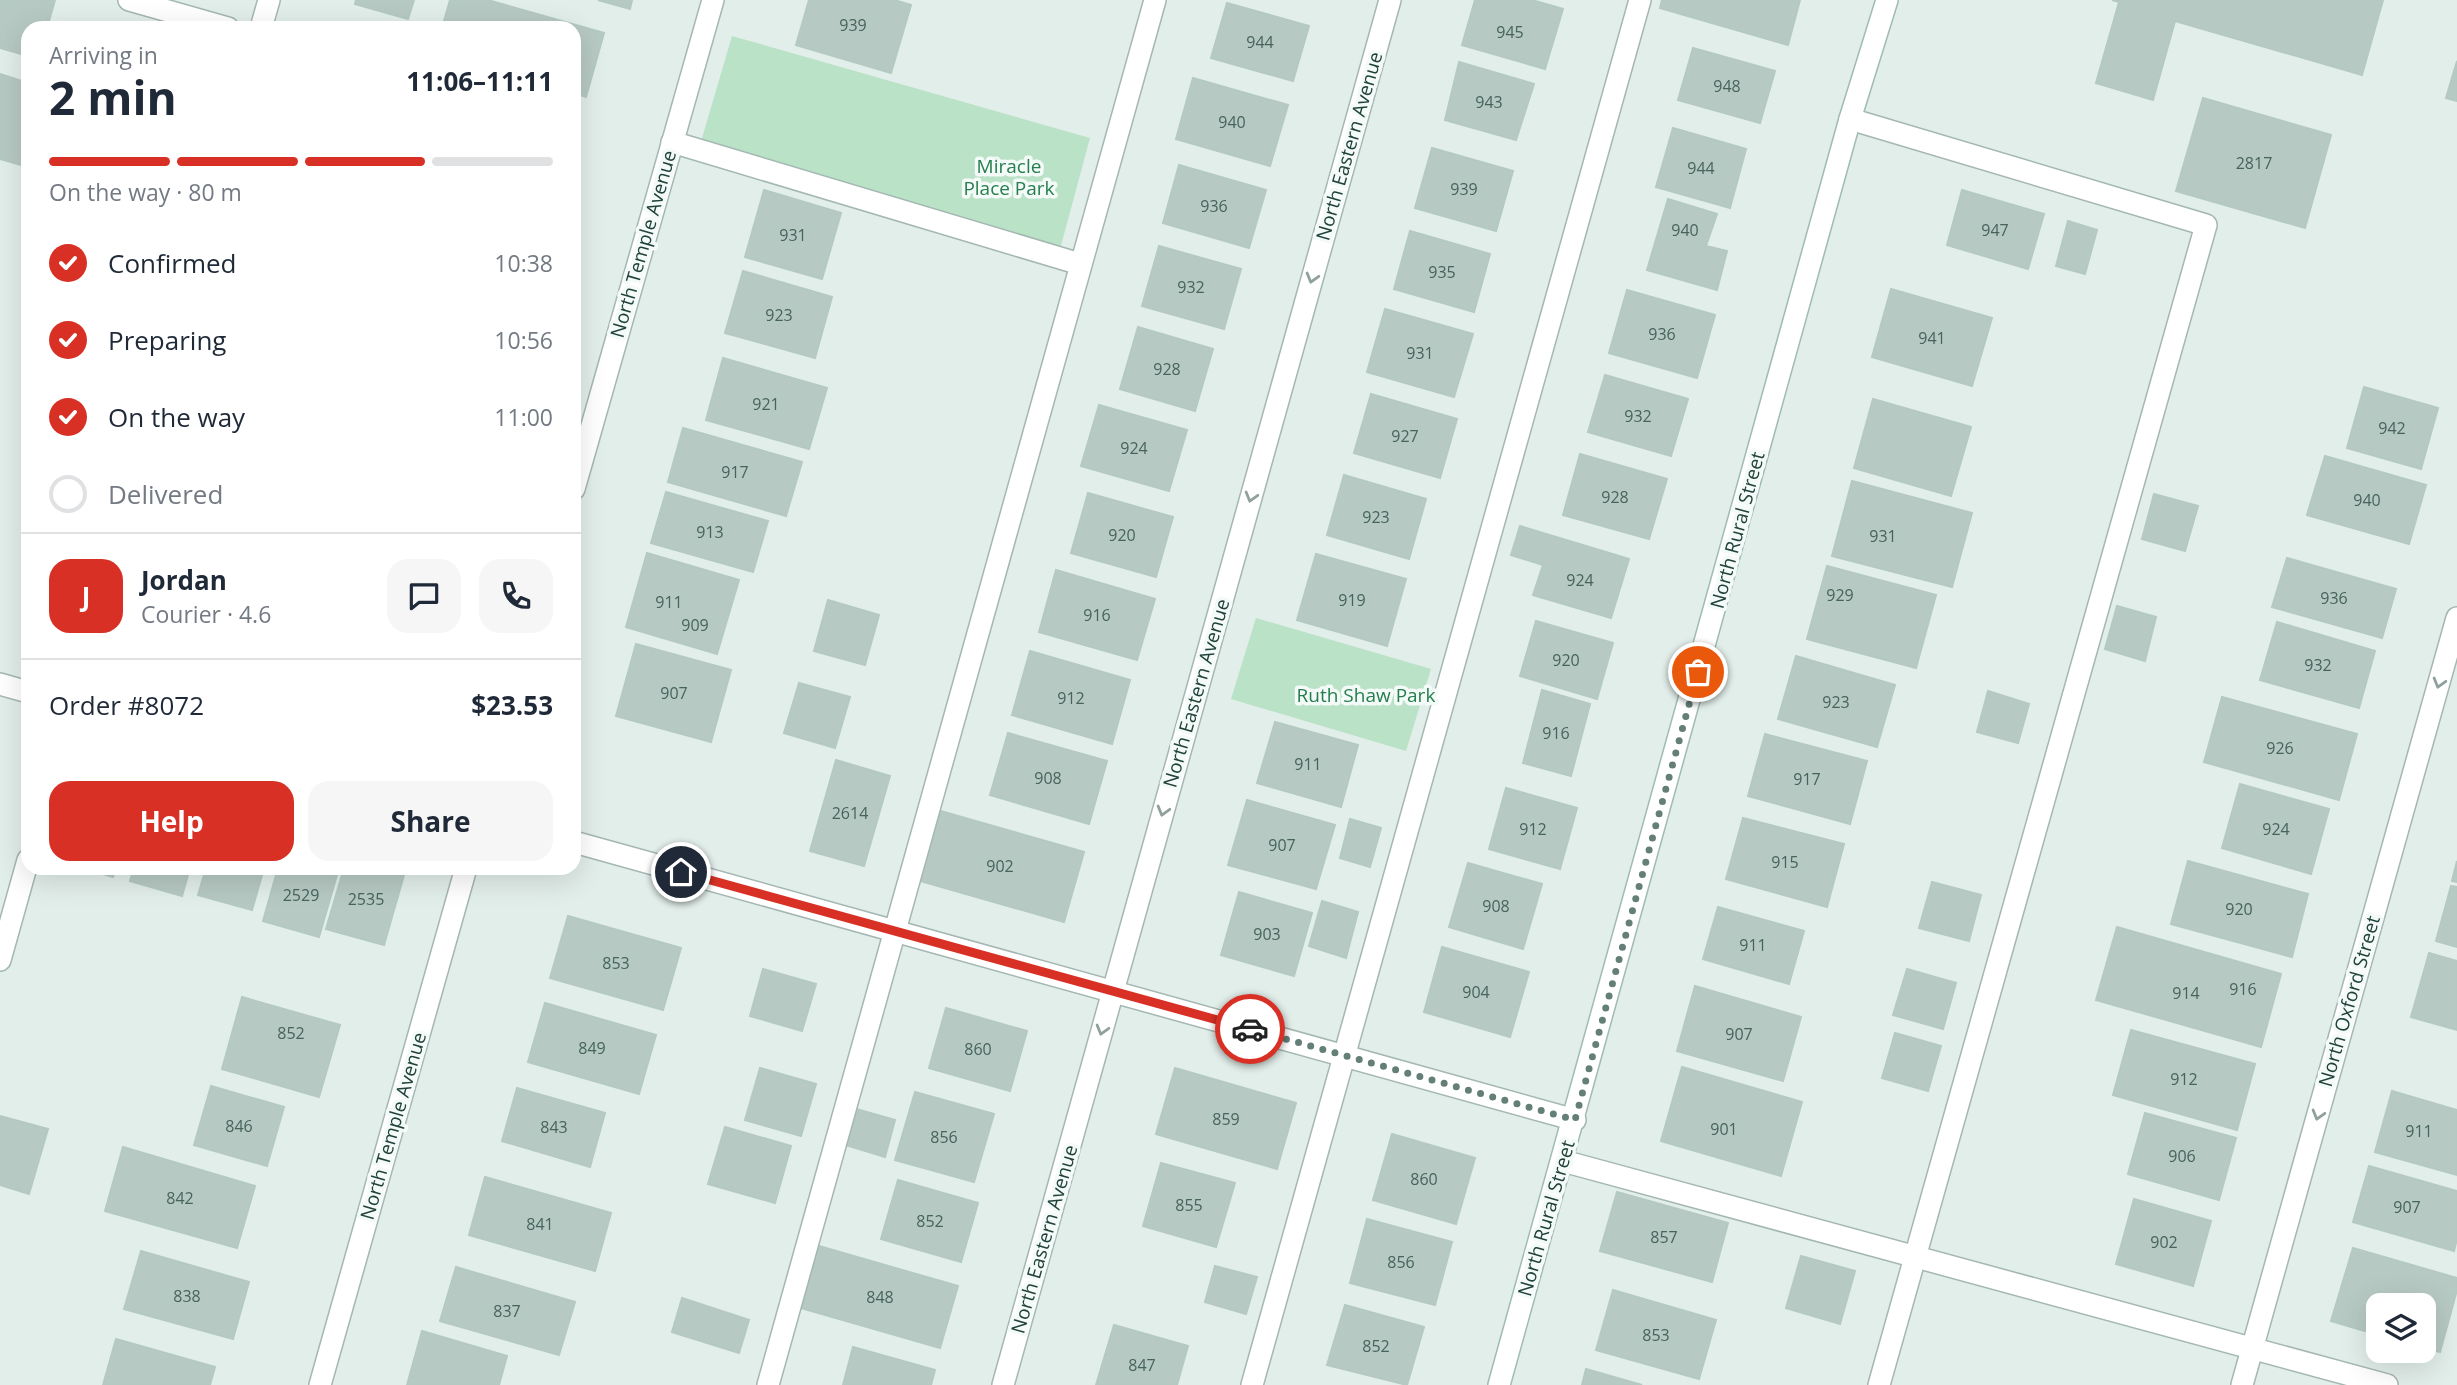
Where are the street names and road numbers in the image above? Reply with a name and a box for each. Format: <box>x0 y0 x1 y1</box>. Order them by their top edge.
street label: North Eastern Avenue <box>1310 49 1388 243</box>
street label: North Temple Avenue <box>604 147 682 341</box>
street label: North Rural Street <box>1704 448 1770 611</box>
street label: North Eastern Avenue <box>1157 596 1235 790</box>
street label: North Oxford Street <box>2312 912 2386 1090</box>
street label: North Temple Avenue <box>354 1029 432 1223</box>
street label: North Rural Street <box>1511 1137 1581 1299</box>
street label: North Eastern Avenue <box>1005 1142 1083 1336</box>

